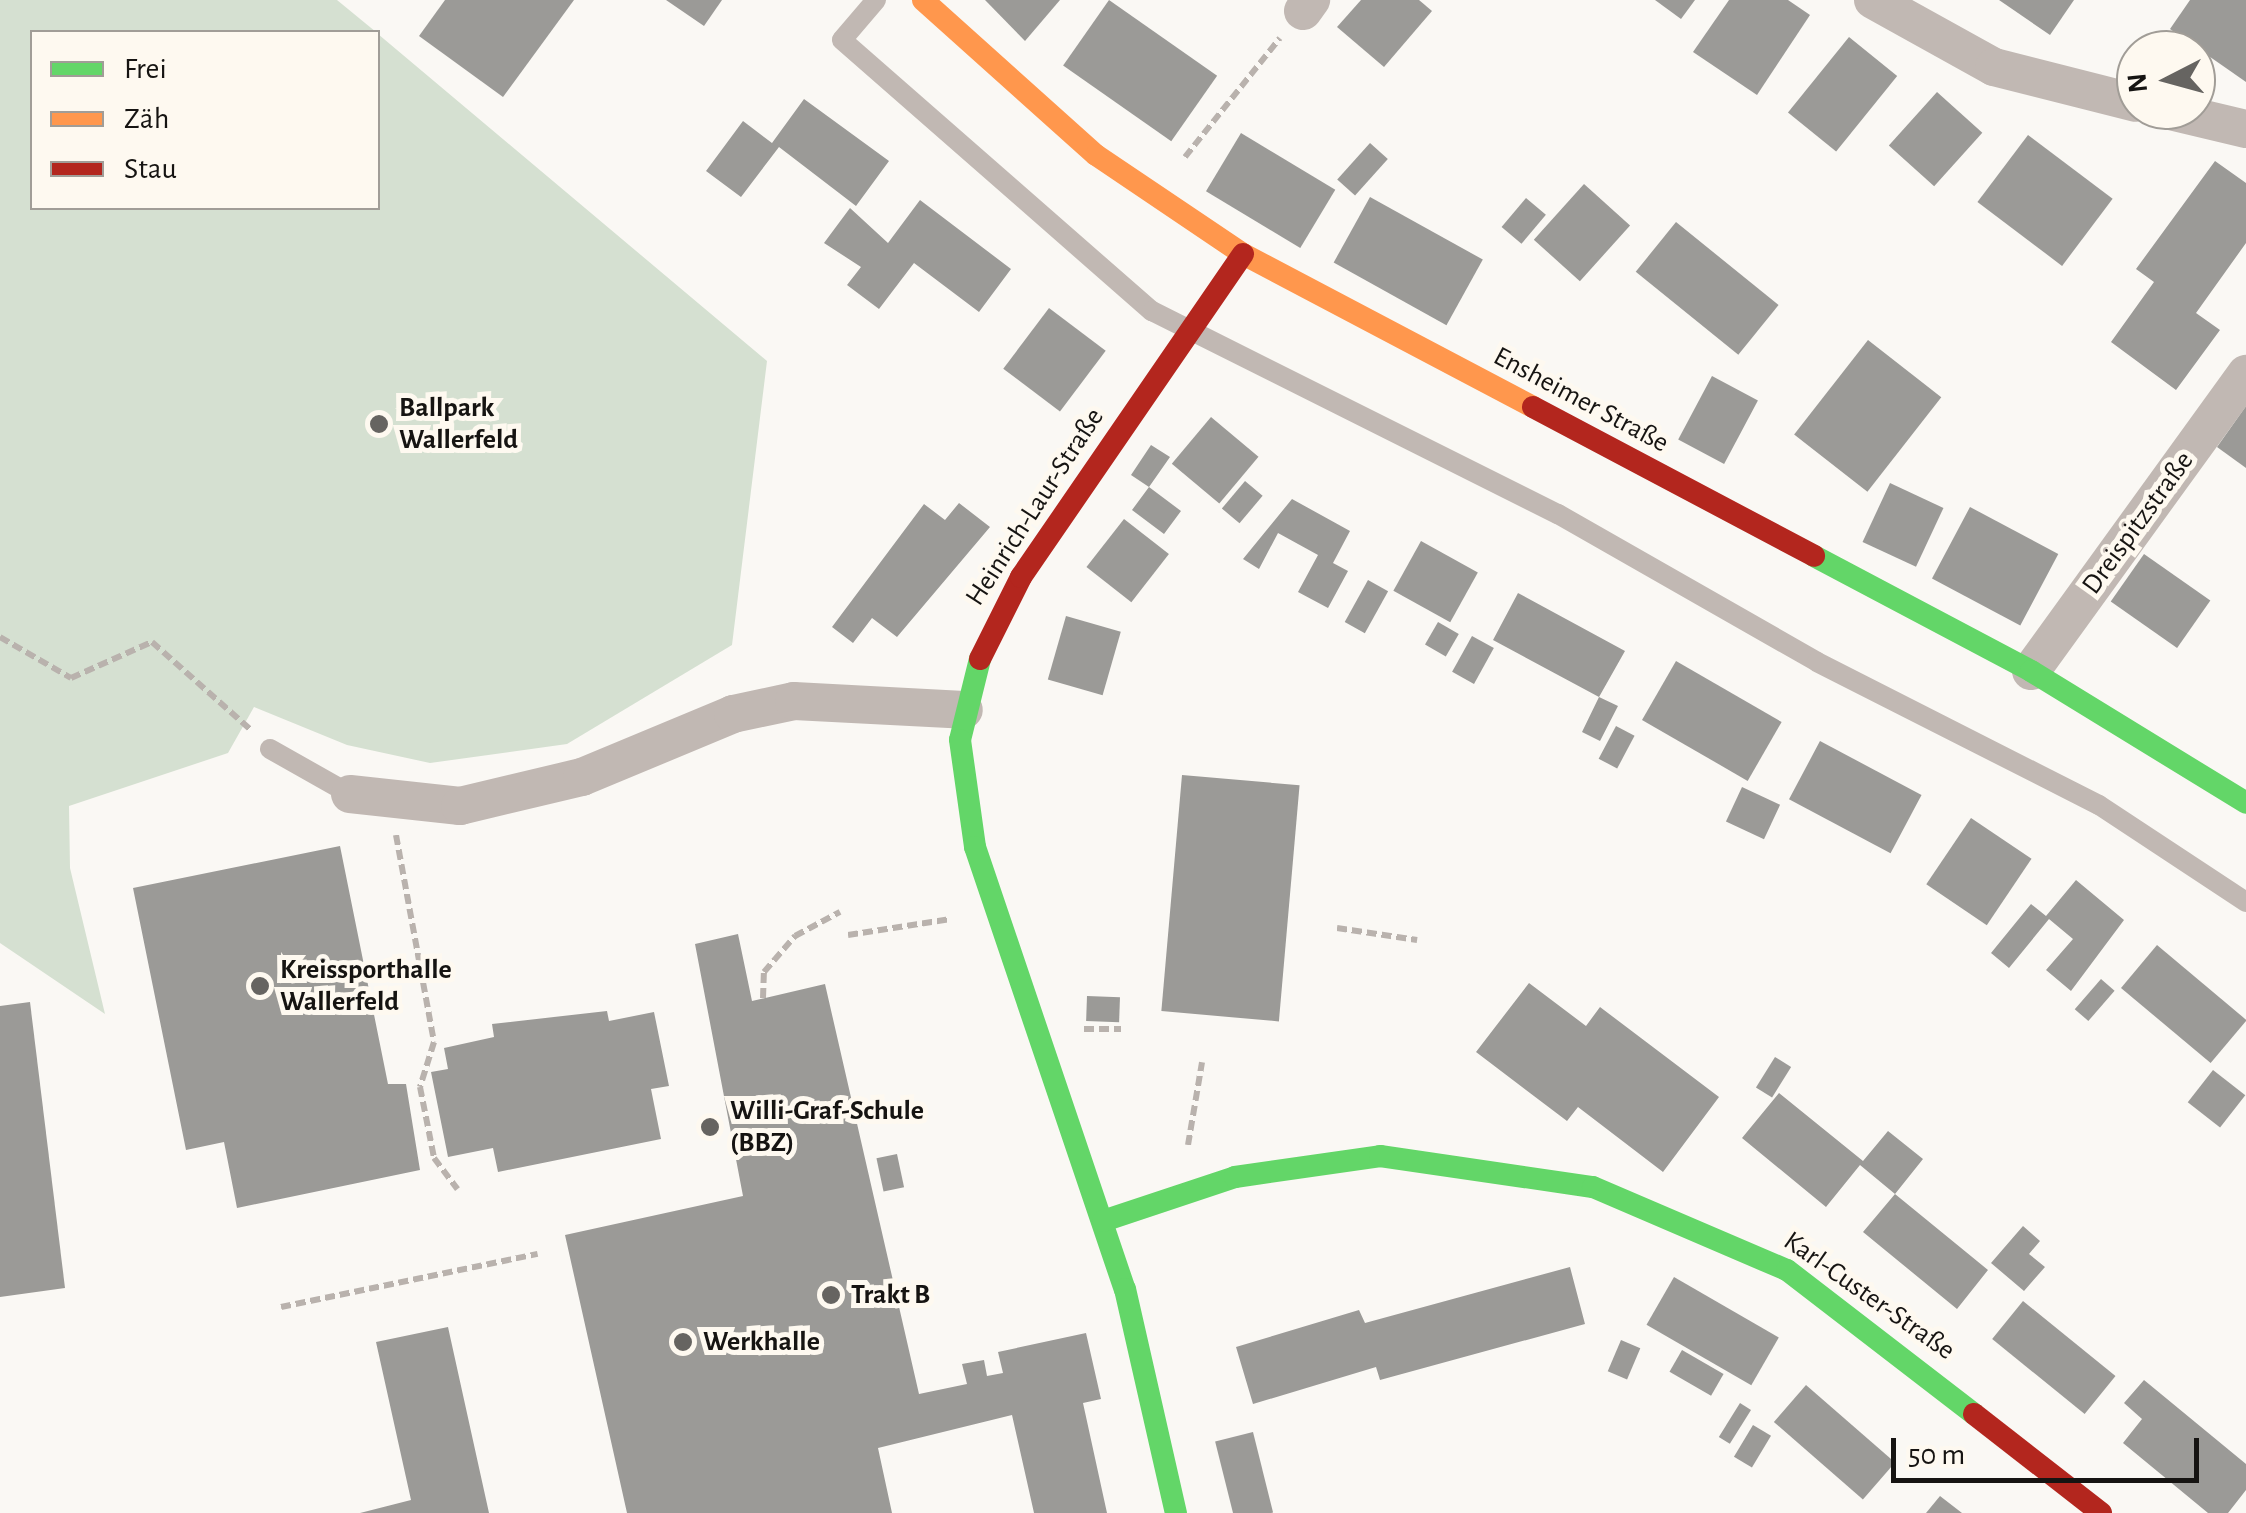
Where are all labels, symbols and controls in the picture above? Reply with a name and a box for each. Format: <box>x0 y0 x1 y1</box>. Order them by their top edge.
legend <box>30 30 380 210</box>
north arrow <box>2116 30 2216 130</box>
text: Frei <box>124 54 167 84</box>
text: N <box>2123 72 2153 94</box>
text: Zäh <box>124 104 169 134</box>
text: Stau <box>124 154 177 184</box>
street label: Ensheimer Straße <box>1488 340 1674 460</box>
place label: Ballpark Wallerfeld <box>399 391 518 457</box>
street label: Heinrich-Laur-Straße <box>959 402 1111 612</box>
marker: Ballpark Wallerfeld <box>368 413 390 435</box>
street label: Dreispitzstraße <box>2075 445 2201 601</box>
place label: Kreissporthalle Wallerfeld <box>280 953 452 1019</box>
marker: Kreissporthalle Wallerfeld <box>249 975 271 997</box>
place label: Willi-Graf-Schule (BBZ) <box>730 1094 924 1160</box>
marker: Willi-Graf-Schule (BBZ) <box>699 1116 721 1138</box>
street label: Karl-Custer-Straße <box>1777 1224 1961 1368</box>
place label: Trakt B <box>851 1278 930 1312</box>
marker: Trakt B <box>820 1284 842 1306</box>
place label: Werkhalle <box>703 1325 820 1359</box>
marker: Werkhalle <box>672 1331 694 1353</box>
scale bar <box>1896 1418 2204 1480</box>
text: 50 m <box>1908 1440 1965 1470</box>

